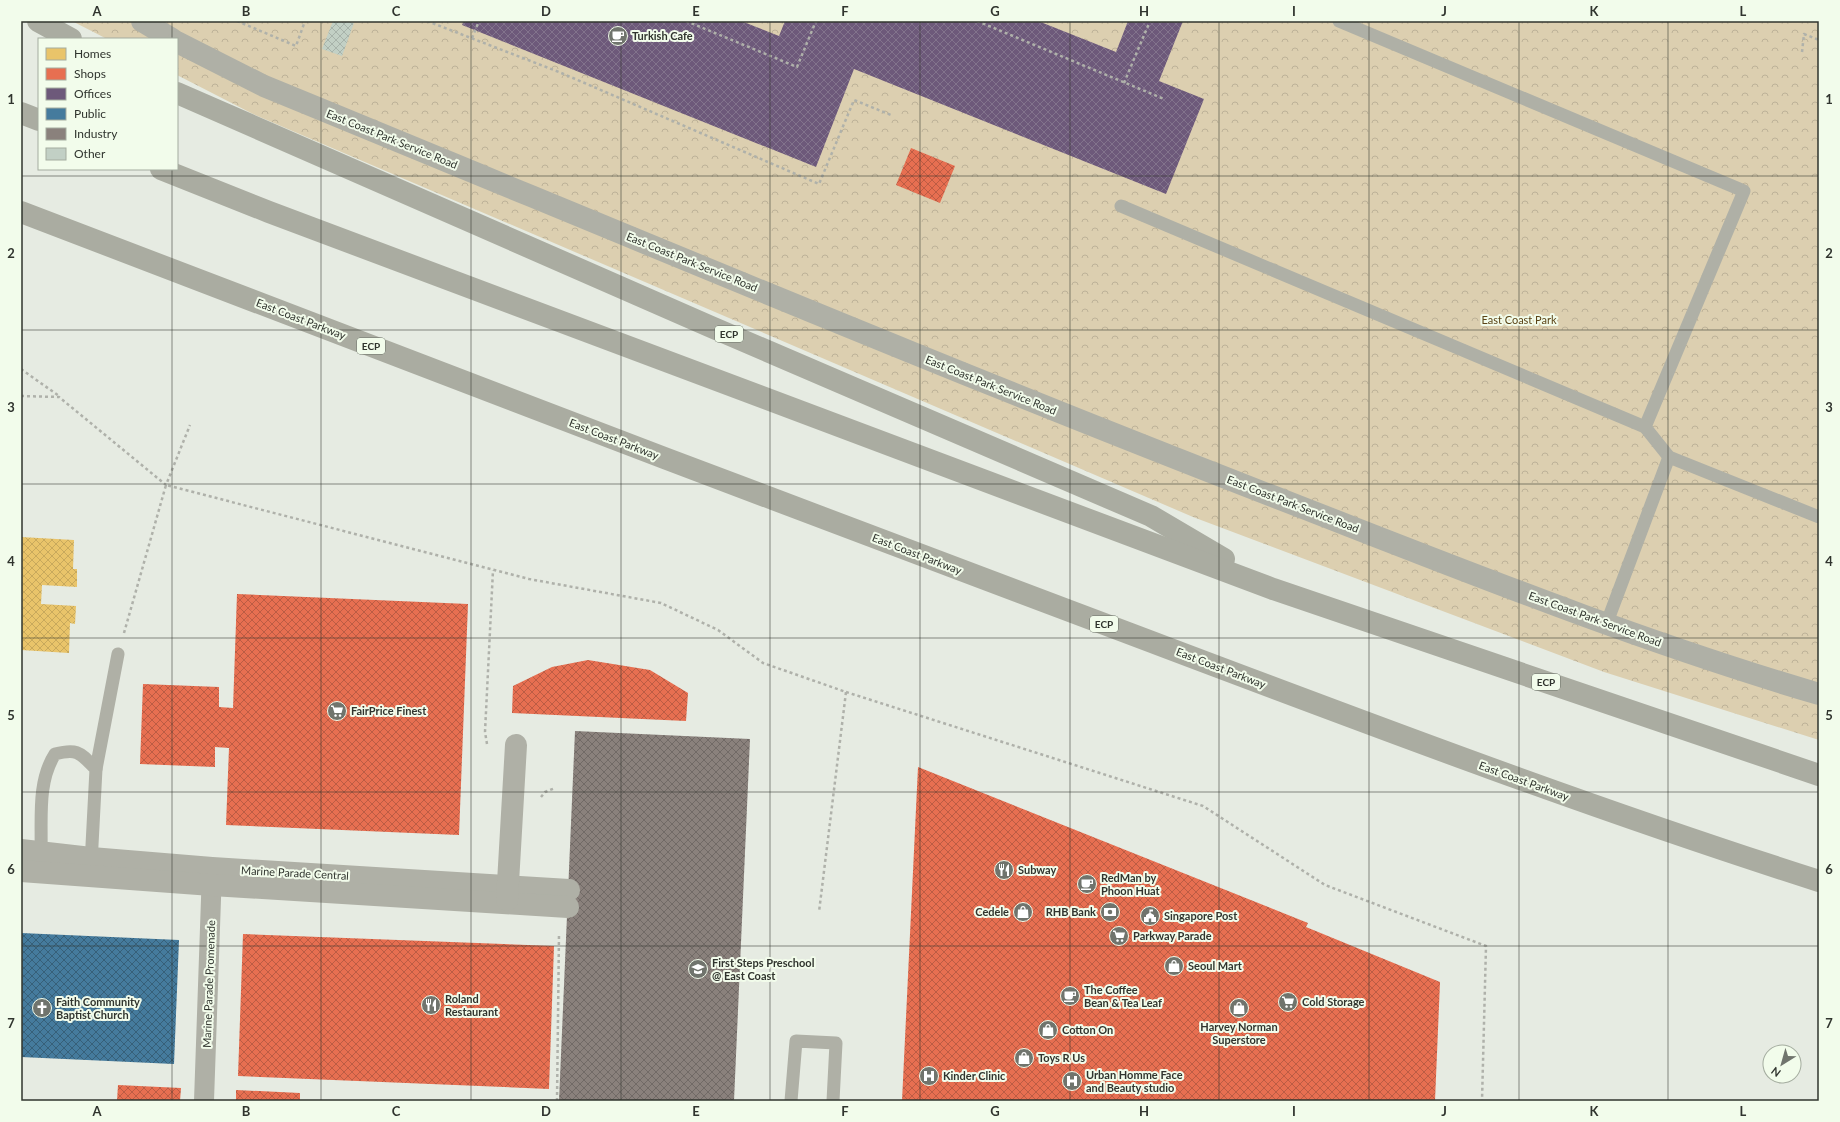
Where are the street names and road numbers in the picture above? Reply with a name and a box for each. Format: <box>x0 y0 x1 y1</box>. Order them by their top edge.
street label: East Coast Park Service Road <box>325 106 460 171</box>
street label: East Coast Park Service Road <box>625 229 760 294</box>
street label: East Coast Parkway <box>255 295 348 342</box>
road number: ECP <box>715 326 743 342</box>
road number: ECP <box>357 338 385 354</box>
street label: East Coast Park Service Road <box>924 352 1059 417</box>
street label: East Coast Parkway <box>568 415 661 462</box>
street label: East Coast Park Service Road <box>1225 472 1361 535</box>
street label: East Coast Parkway <box>871 530 964 577</box>
street label: East Coast Park Service Road <box>1527 588 1663 649</box>
road number: ECP <box>1090 616 1118 632</box>
street label: East Coast Parkway <box>1175 644 1268 691</box>
road number: ECP <box>1532 674 1560 690</box>
street label: East Coast Parkway <box>1477 758 1571 803</box>
street label: Marine Parade Central <box>241 863 349 882</box>
street label: Marine Parade Promenade <box>200 920 217 1048</box>

